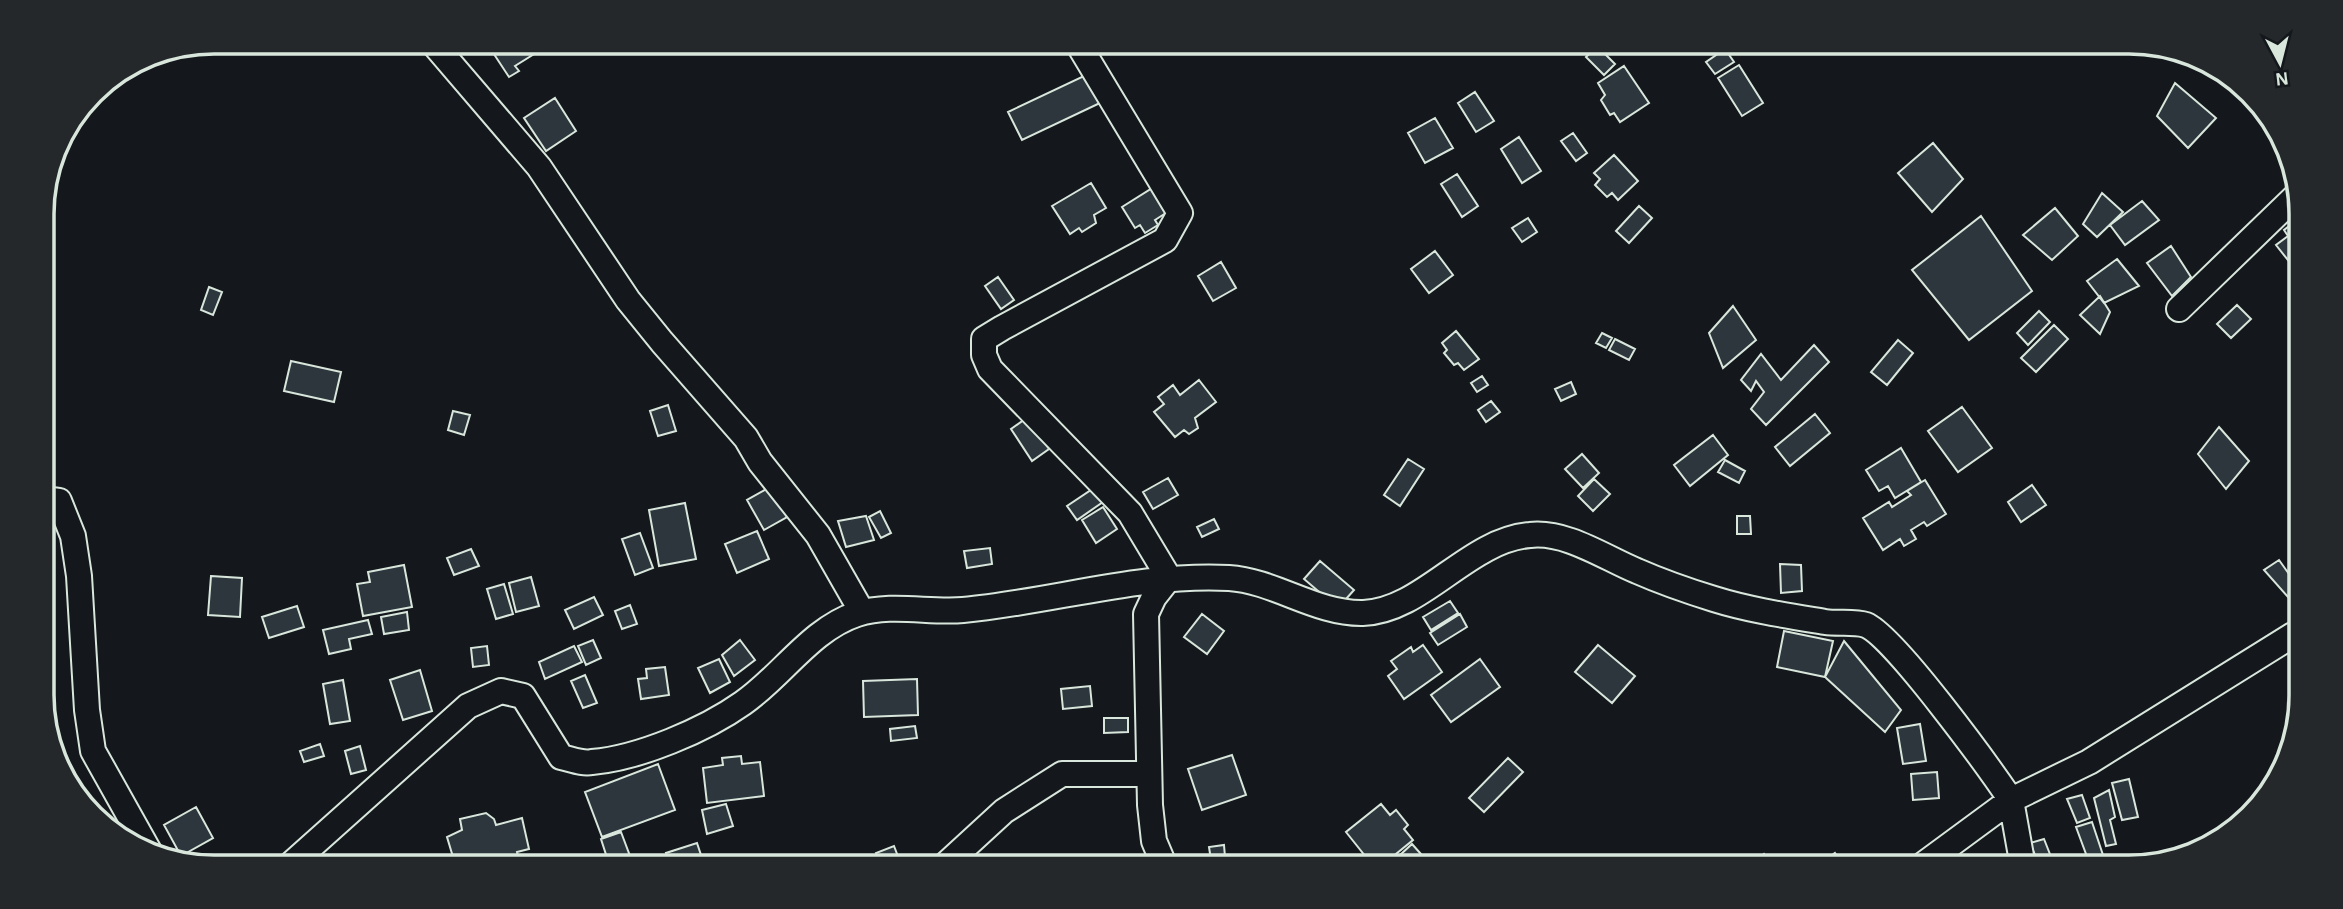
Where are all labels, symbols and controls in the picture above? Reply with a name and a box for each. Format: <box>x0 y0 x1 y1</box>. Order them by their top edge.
north arrow <box>2245 28 2315 98</box>
text: N <box>2274 68 2290 89</box>

